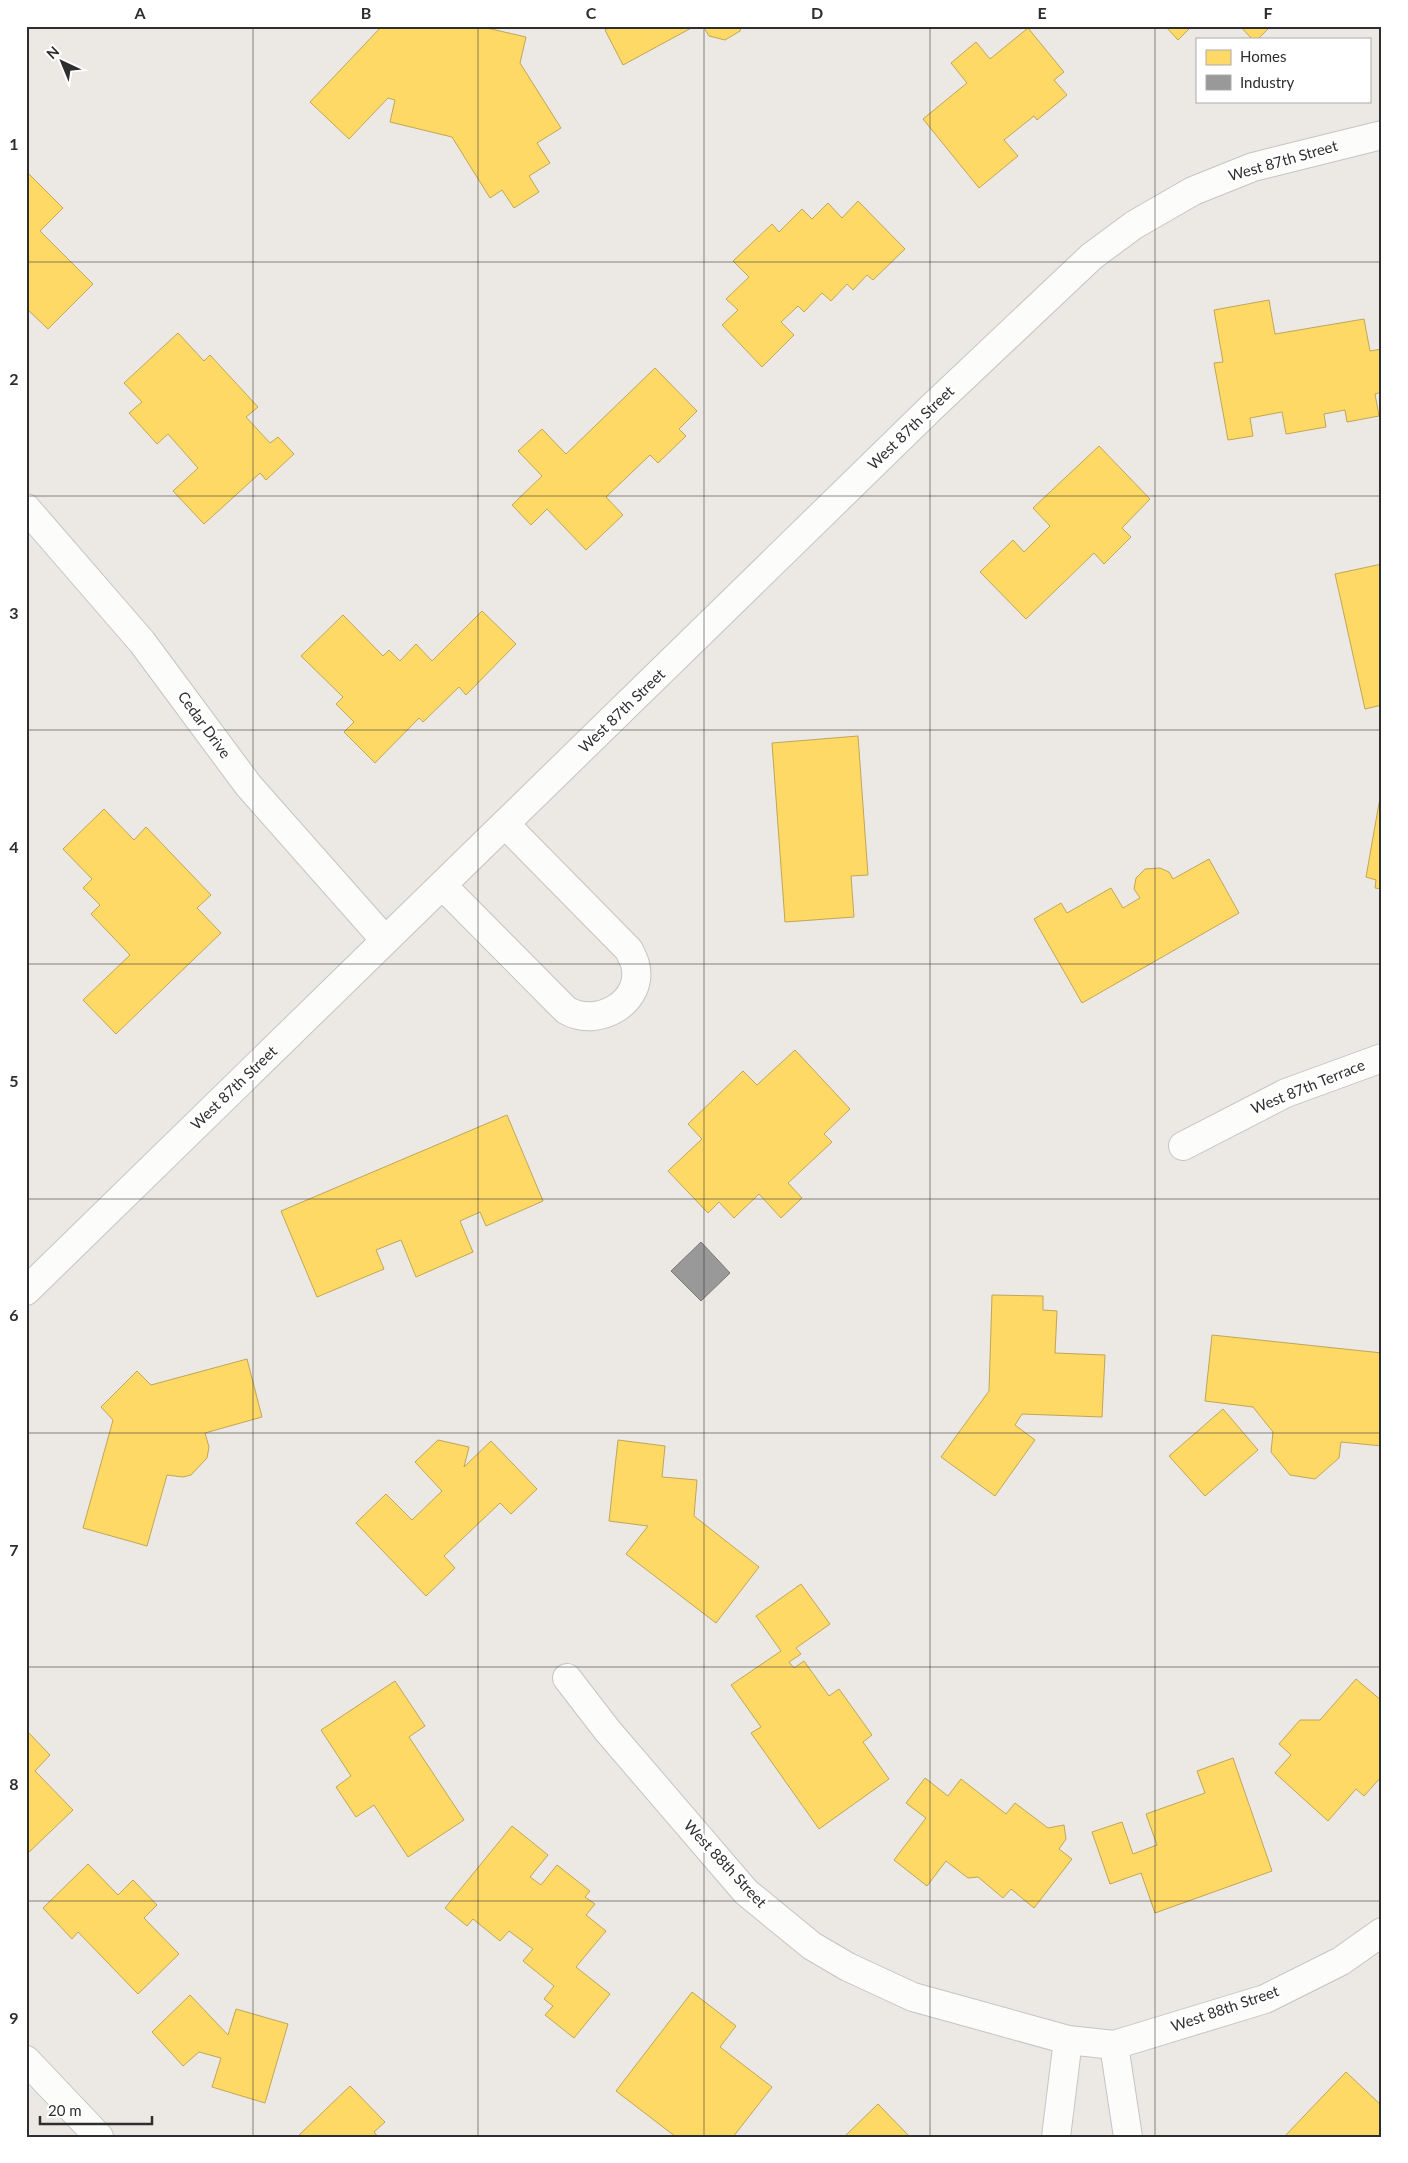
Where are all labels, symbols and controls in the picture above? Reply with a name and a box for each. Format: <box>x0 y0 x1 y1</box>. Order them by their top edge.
text: A <box>133 3 146 22</box>
text: B <box>361 3 371 22</box>
text: C <box>586 3 597 22</box>
text: D <box>811 3 823 22</box>
text: E <box>1037 3 1047 22</box>
text: F <box>1263 3 1273 22</box>
north arrow <box>38 38 88 88</box>
legend <box>1196 38 1370 102</box>
text: N <box>43 42 62 62</box>
text: Homes <box>1240 47 1286 65</box>
text: Industry <box>1240 73 1295 91</box>
text: 1 <box>9 134 19 153</box>
street label: West 87th Street <box>1226 136 1340 184</box>
text: 2 <box>9 369 19 388</box>
street label: West 87th Street <box>863 381 958 473</box>
text: 3 <box>9 603 19 622</box>
street label: West 87th Street <box>574 664 669 756</box>
street label: Cedar Drive <box>174 687 235 761</box>
text: 4 <box>9 837 19 856</box>
street label: West 87th Street <box>186 1041 281 1133</box>
street label: West 87th Terrace <box>1248 1055 1367 1117</box>
text: 5 <box>9 1071 19 1090</box>
text: 6 <box>9 1305 19 1324</box>
text: 7 <box>9 1540 19 1559</box>
text: 8 <box>9 1774 19 1793</box>
street label: West 88th Street <box>681 1816 771 1911</box>
street label: West 88th Street <box>1168 1981 1282 2035</box>
text: 9 <box>9 2008 19 2027</box>
scale bar <box>40 2093 152 2125</box>
text: 20 m <box>48 2101 82 2119</box>

